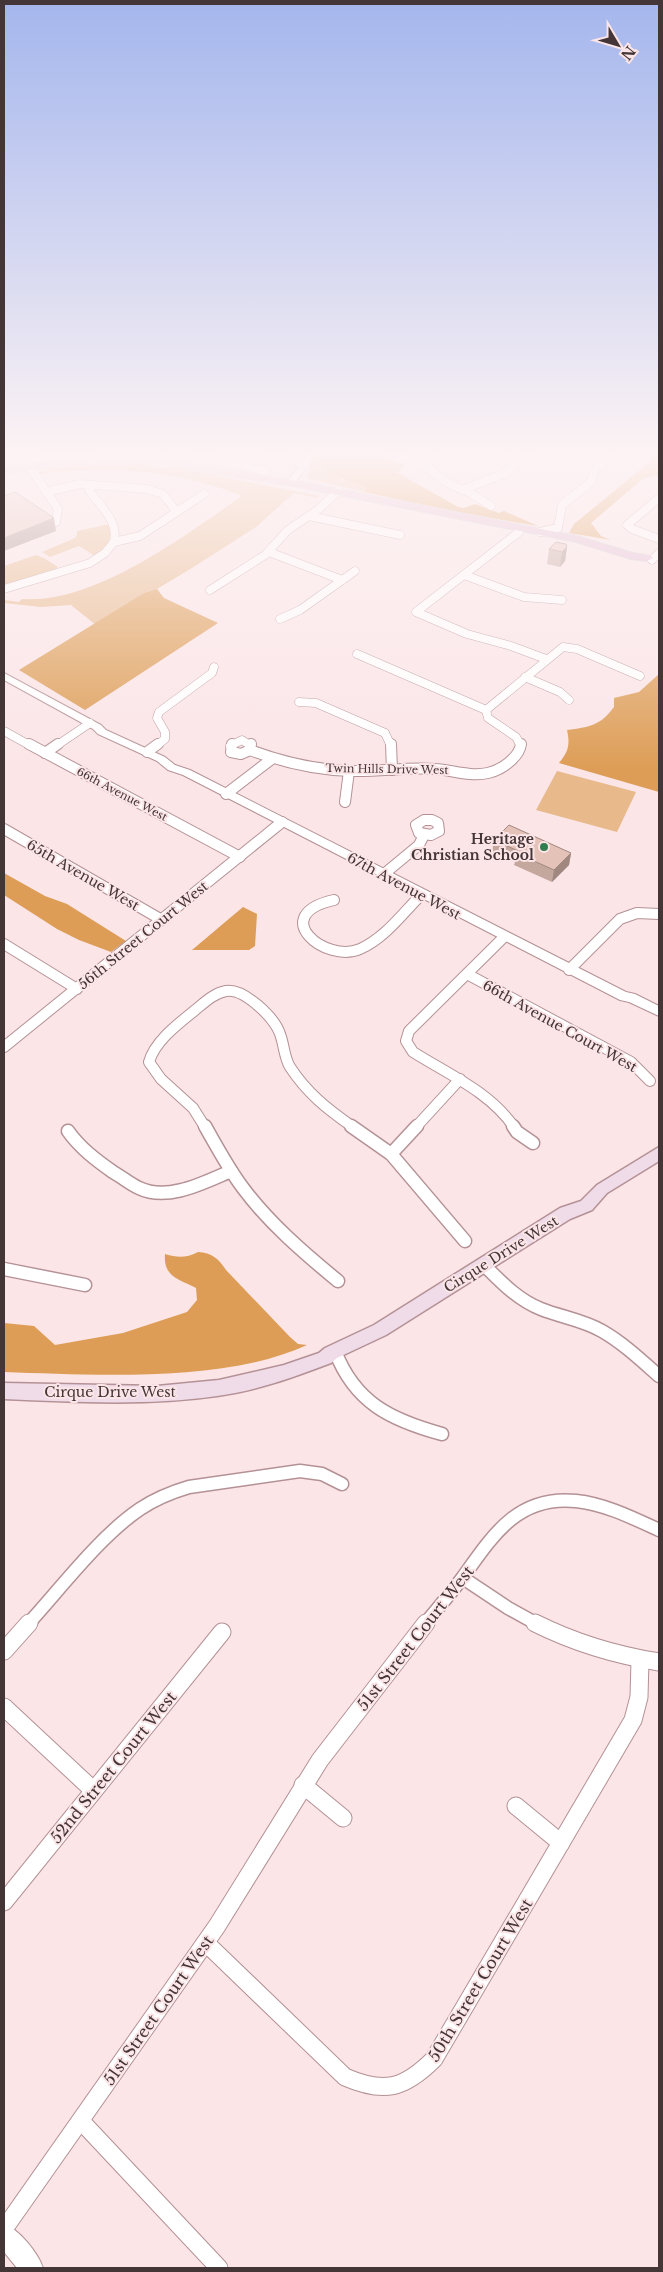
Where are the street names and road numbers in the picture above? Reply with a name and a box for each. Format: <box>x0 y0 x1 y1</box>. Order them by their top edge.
street label: Twin Hills Drive West <box>325 761 449 777</box>
street label: 66th Avenue West <box>74 764 170 824</box>
street label: 65th Avenue West <box>23 835 143 915</box>
street label: 67th Avenue West <box>344 848 465 924</box>
street label: 56th Street Court West <box>74 877 212 993</box>
street label: 66th Avenue Court West <box>480 976 641 1076</box>
street label: Cirque Drive West <box>440 1211 562 1297</box>
street label: Cirque Drive West <box>44 1383 177 1401</box>
street label: 51st Street Court West <box>352 1561 478 1715</box>
street label: 52nd Street Court West <box>46 1687 180 1847</box>
street label: 50th Street Court West <box>423 1895 537 2065</box>
street label: 51st Street Court West <box>99 1931 217 2089</box>

